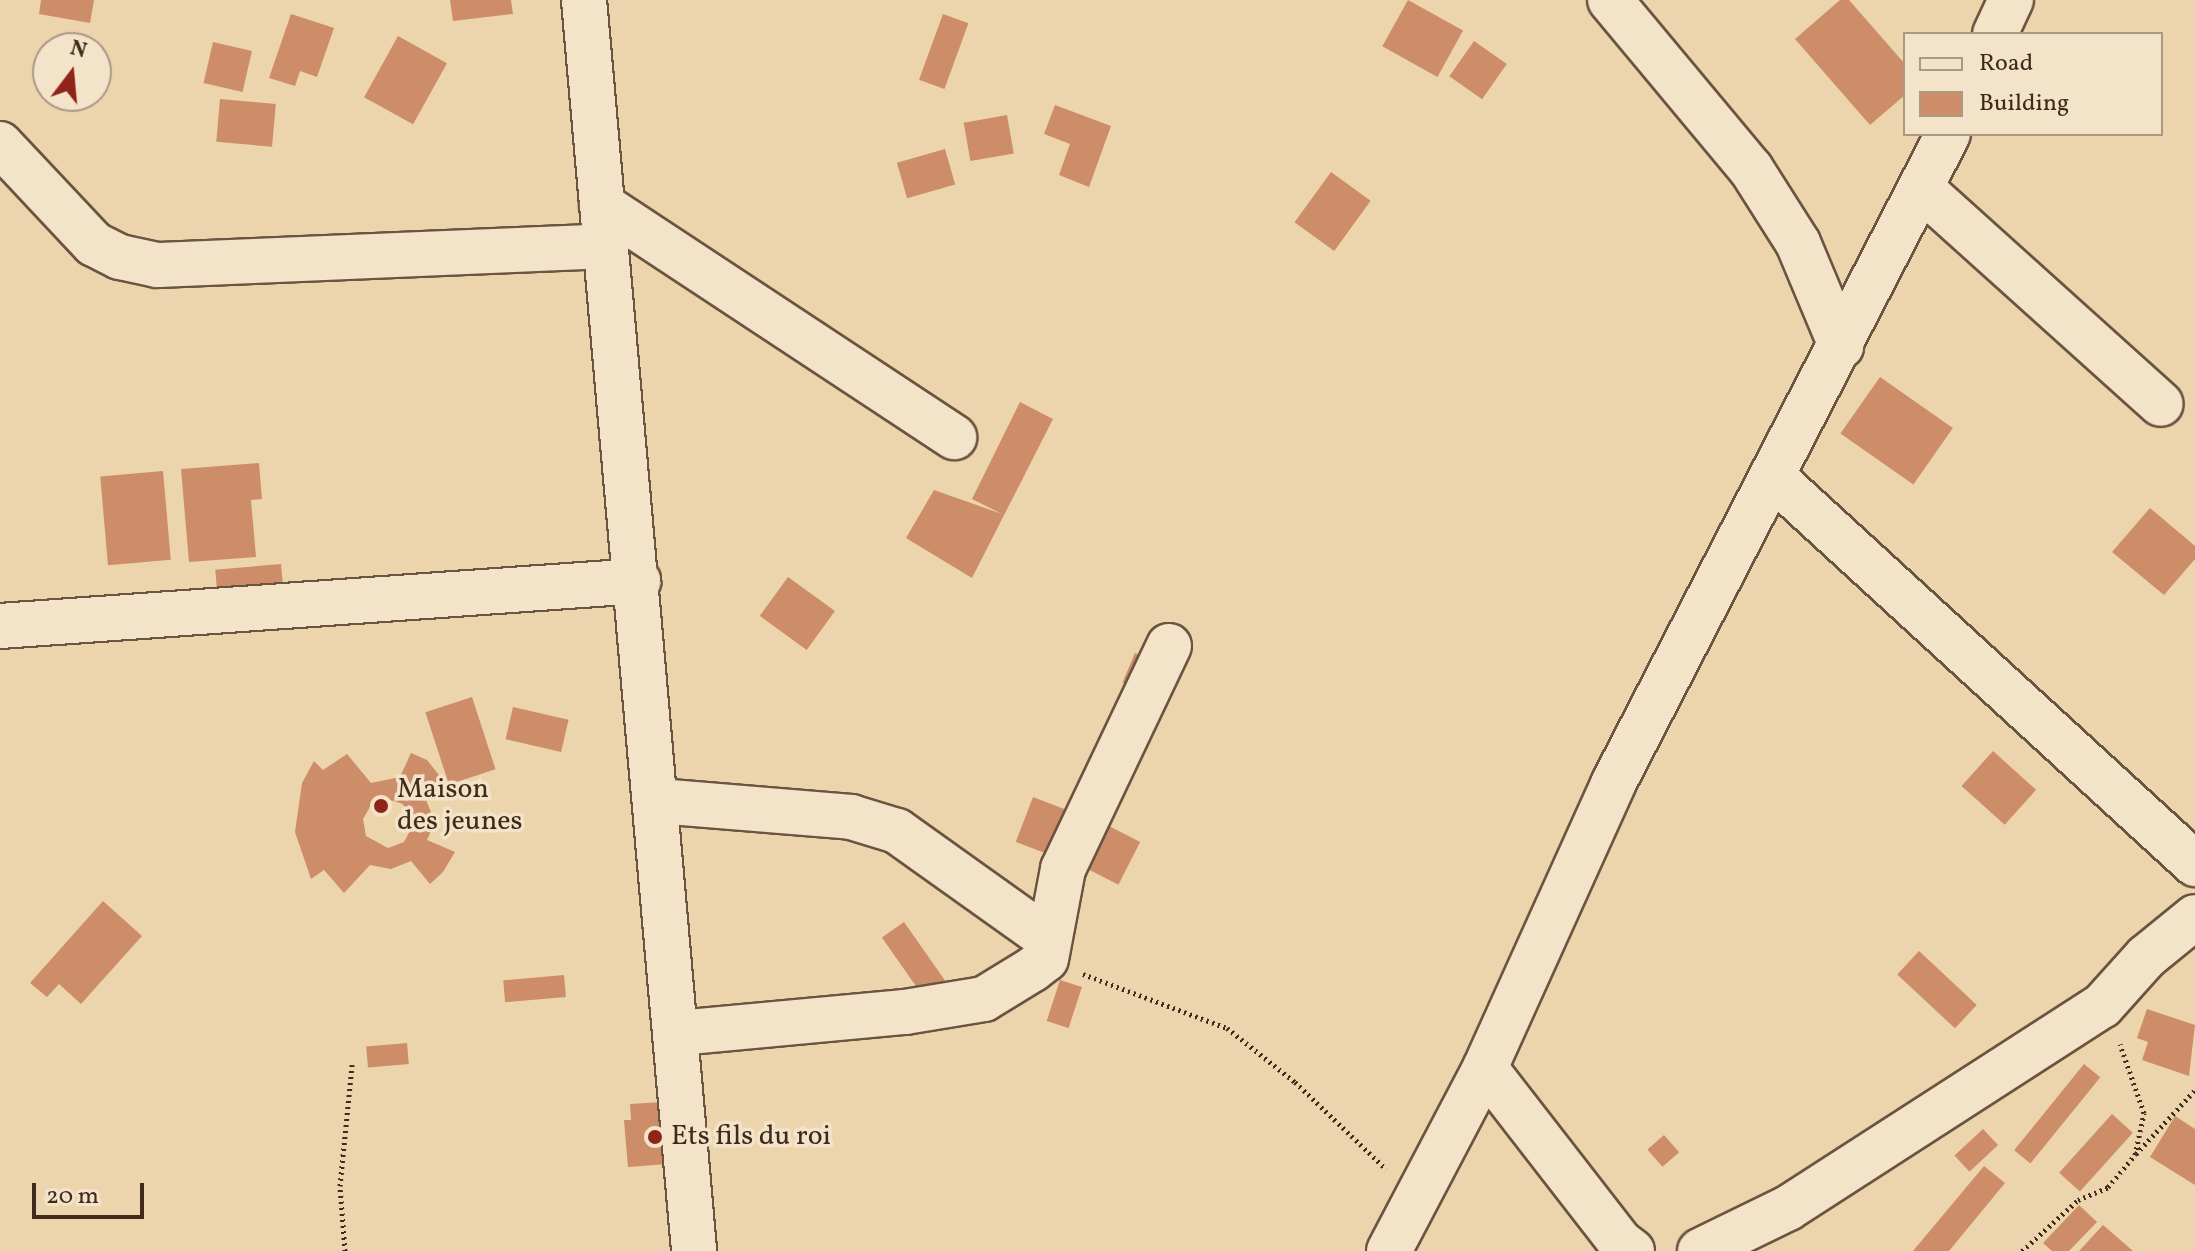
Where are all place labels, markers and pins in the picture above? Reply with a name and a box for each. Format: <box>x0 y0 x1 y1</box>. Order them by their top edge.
place label: Maison des jeunes <box>397 773 523 839</box>
marker: Maison des jeunes <box>372 797 390 815</box>
place label: Ets fils du roi <box>671 1120 831 1154</box>
marker: Ets fils du roi <box>646 1128 664 1146</box>

